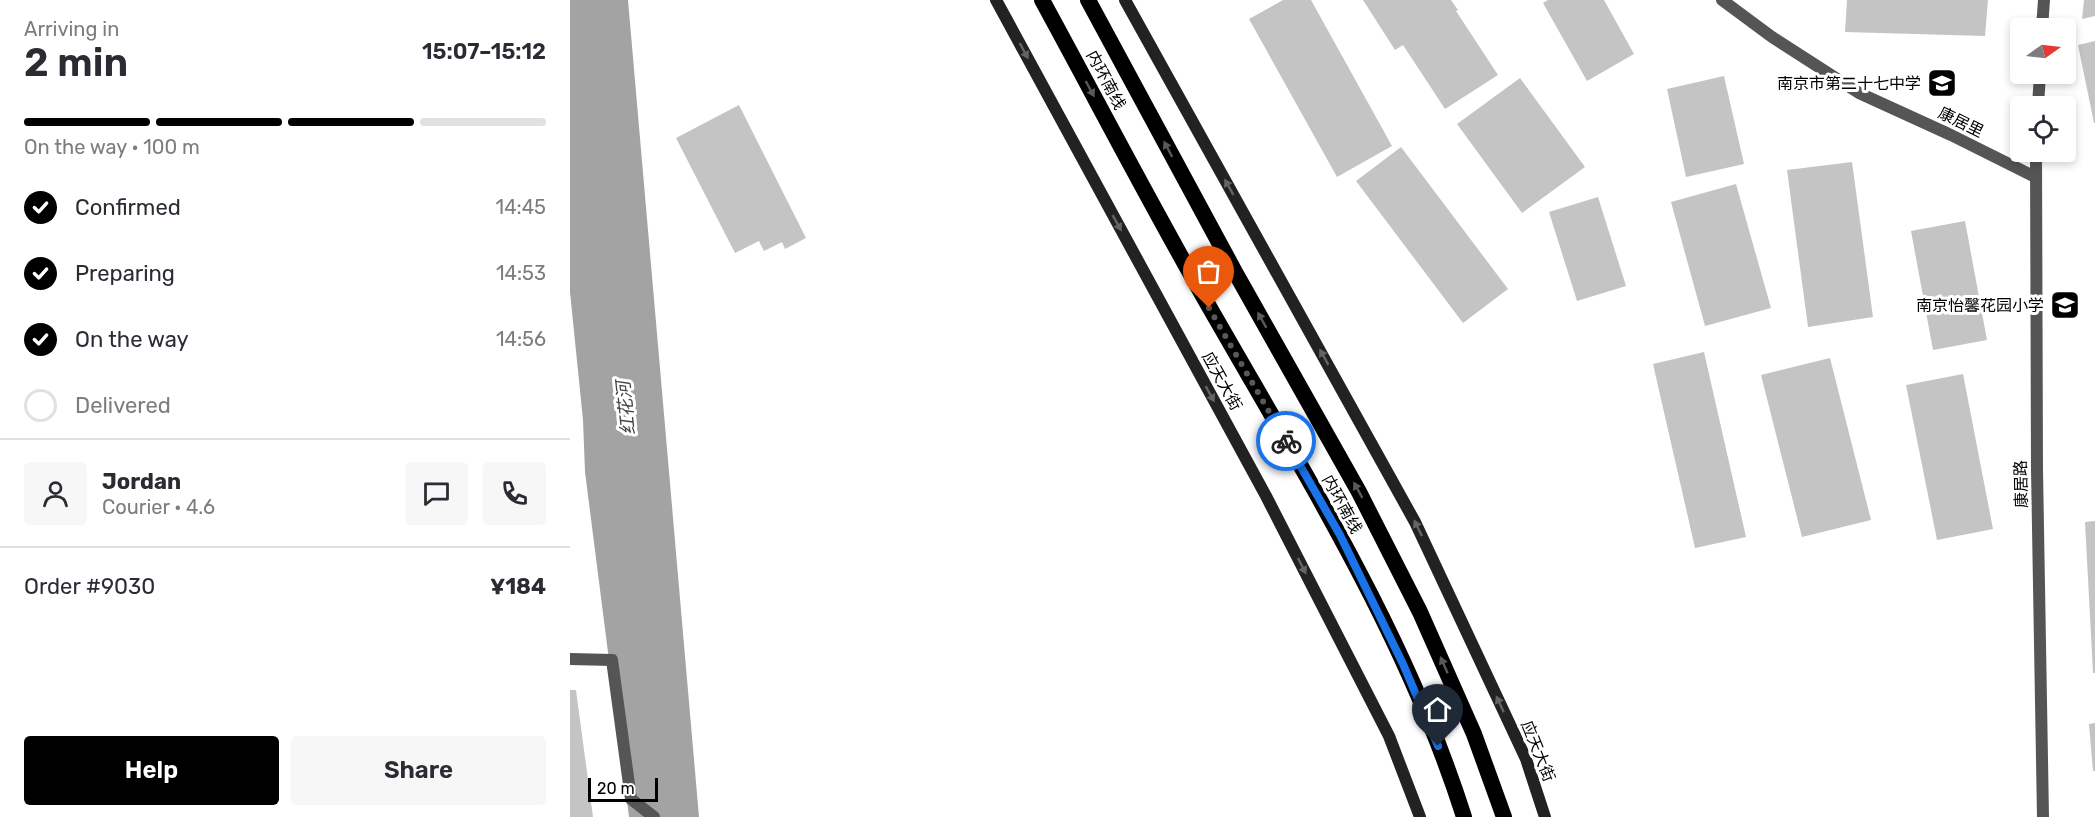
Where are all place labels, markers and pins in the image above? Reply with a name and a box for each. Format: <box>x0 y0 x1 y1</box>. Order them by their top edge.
school or university icon: 南京市第二十七中学 <box>1926 67 1958 99</box>
place label: 南京市第二十七中学 <box>1777 74 1921 93</box>
pin <box>1183 246 1234 308</box>
school or university icon: 南京怡馨花园小学 <box>2049 289 2081 321</box>
place label: 南京怡馨花园小学 <box>1916 296 2044 315</box>
pin <box>1412 684 1463 746</box>

